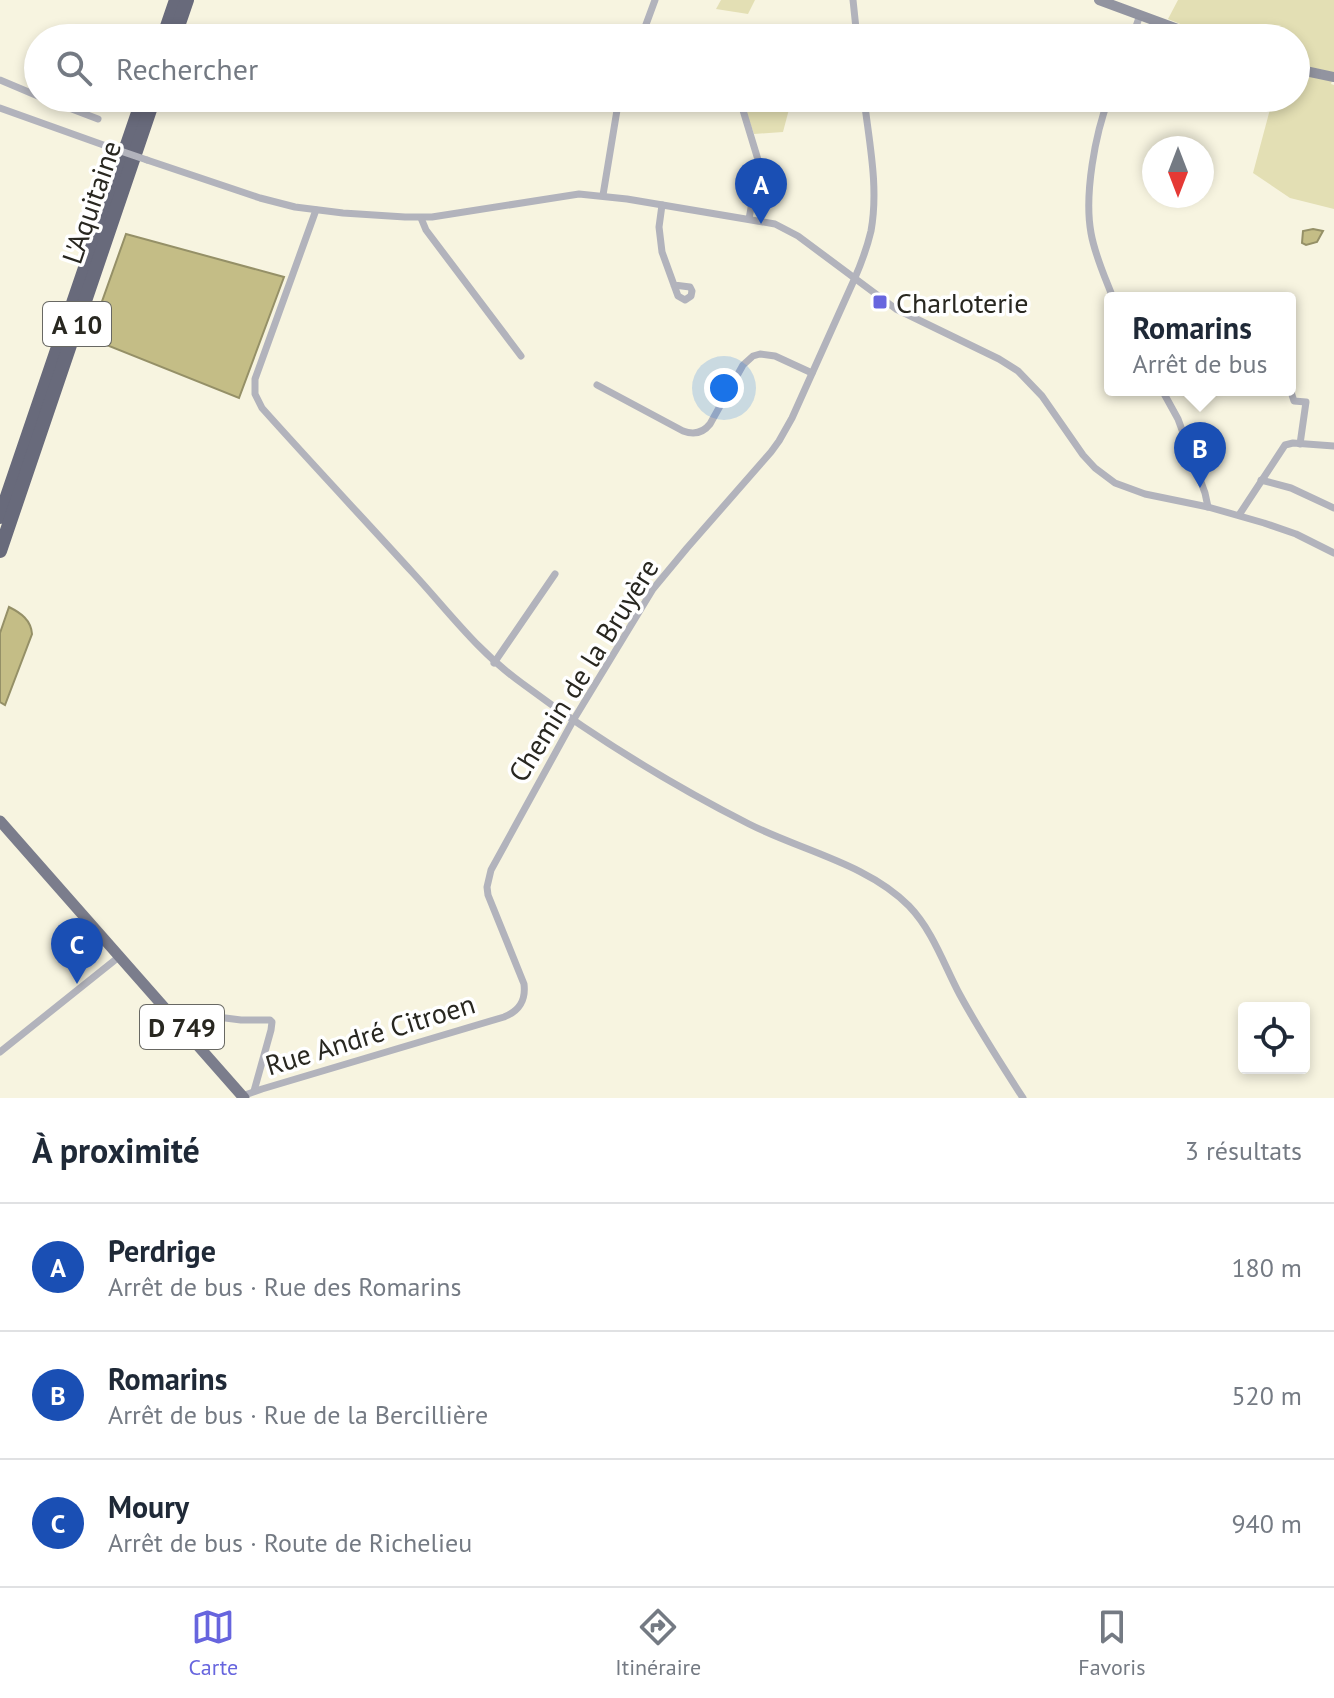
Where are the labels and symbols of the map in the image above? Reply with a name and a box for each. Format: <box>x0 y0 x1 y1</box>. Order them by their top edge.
street label: L'Aquitaine <box>53 136 129 268</box>
north arrow <box>1142 136 1214 208</box>
pin: A <box>735 158 787 224</box>
place label: Charloterie <box>896 284 1029 321</box>
marker: Charloterie <box>871 293 889 311</box>
road number: A 10 <box>43 302 111 346</box>
your location <box>704 368 744 408</box>
pin: B <box>1174 422 1226 488</box>
street label: Chemin de la Bruyère <box>499 551 667 789</box>
pin: C <box>51 918 103 984</box>
street label: Rue André Citroen <box>261 985 479 1083</box>
road number: D 749 <box>140 1005 224 1049</box>

